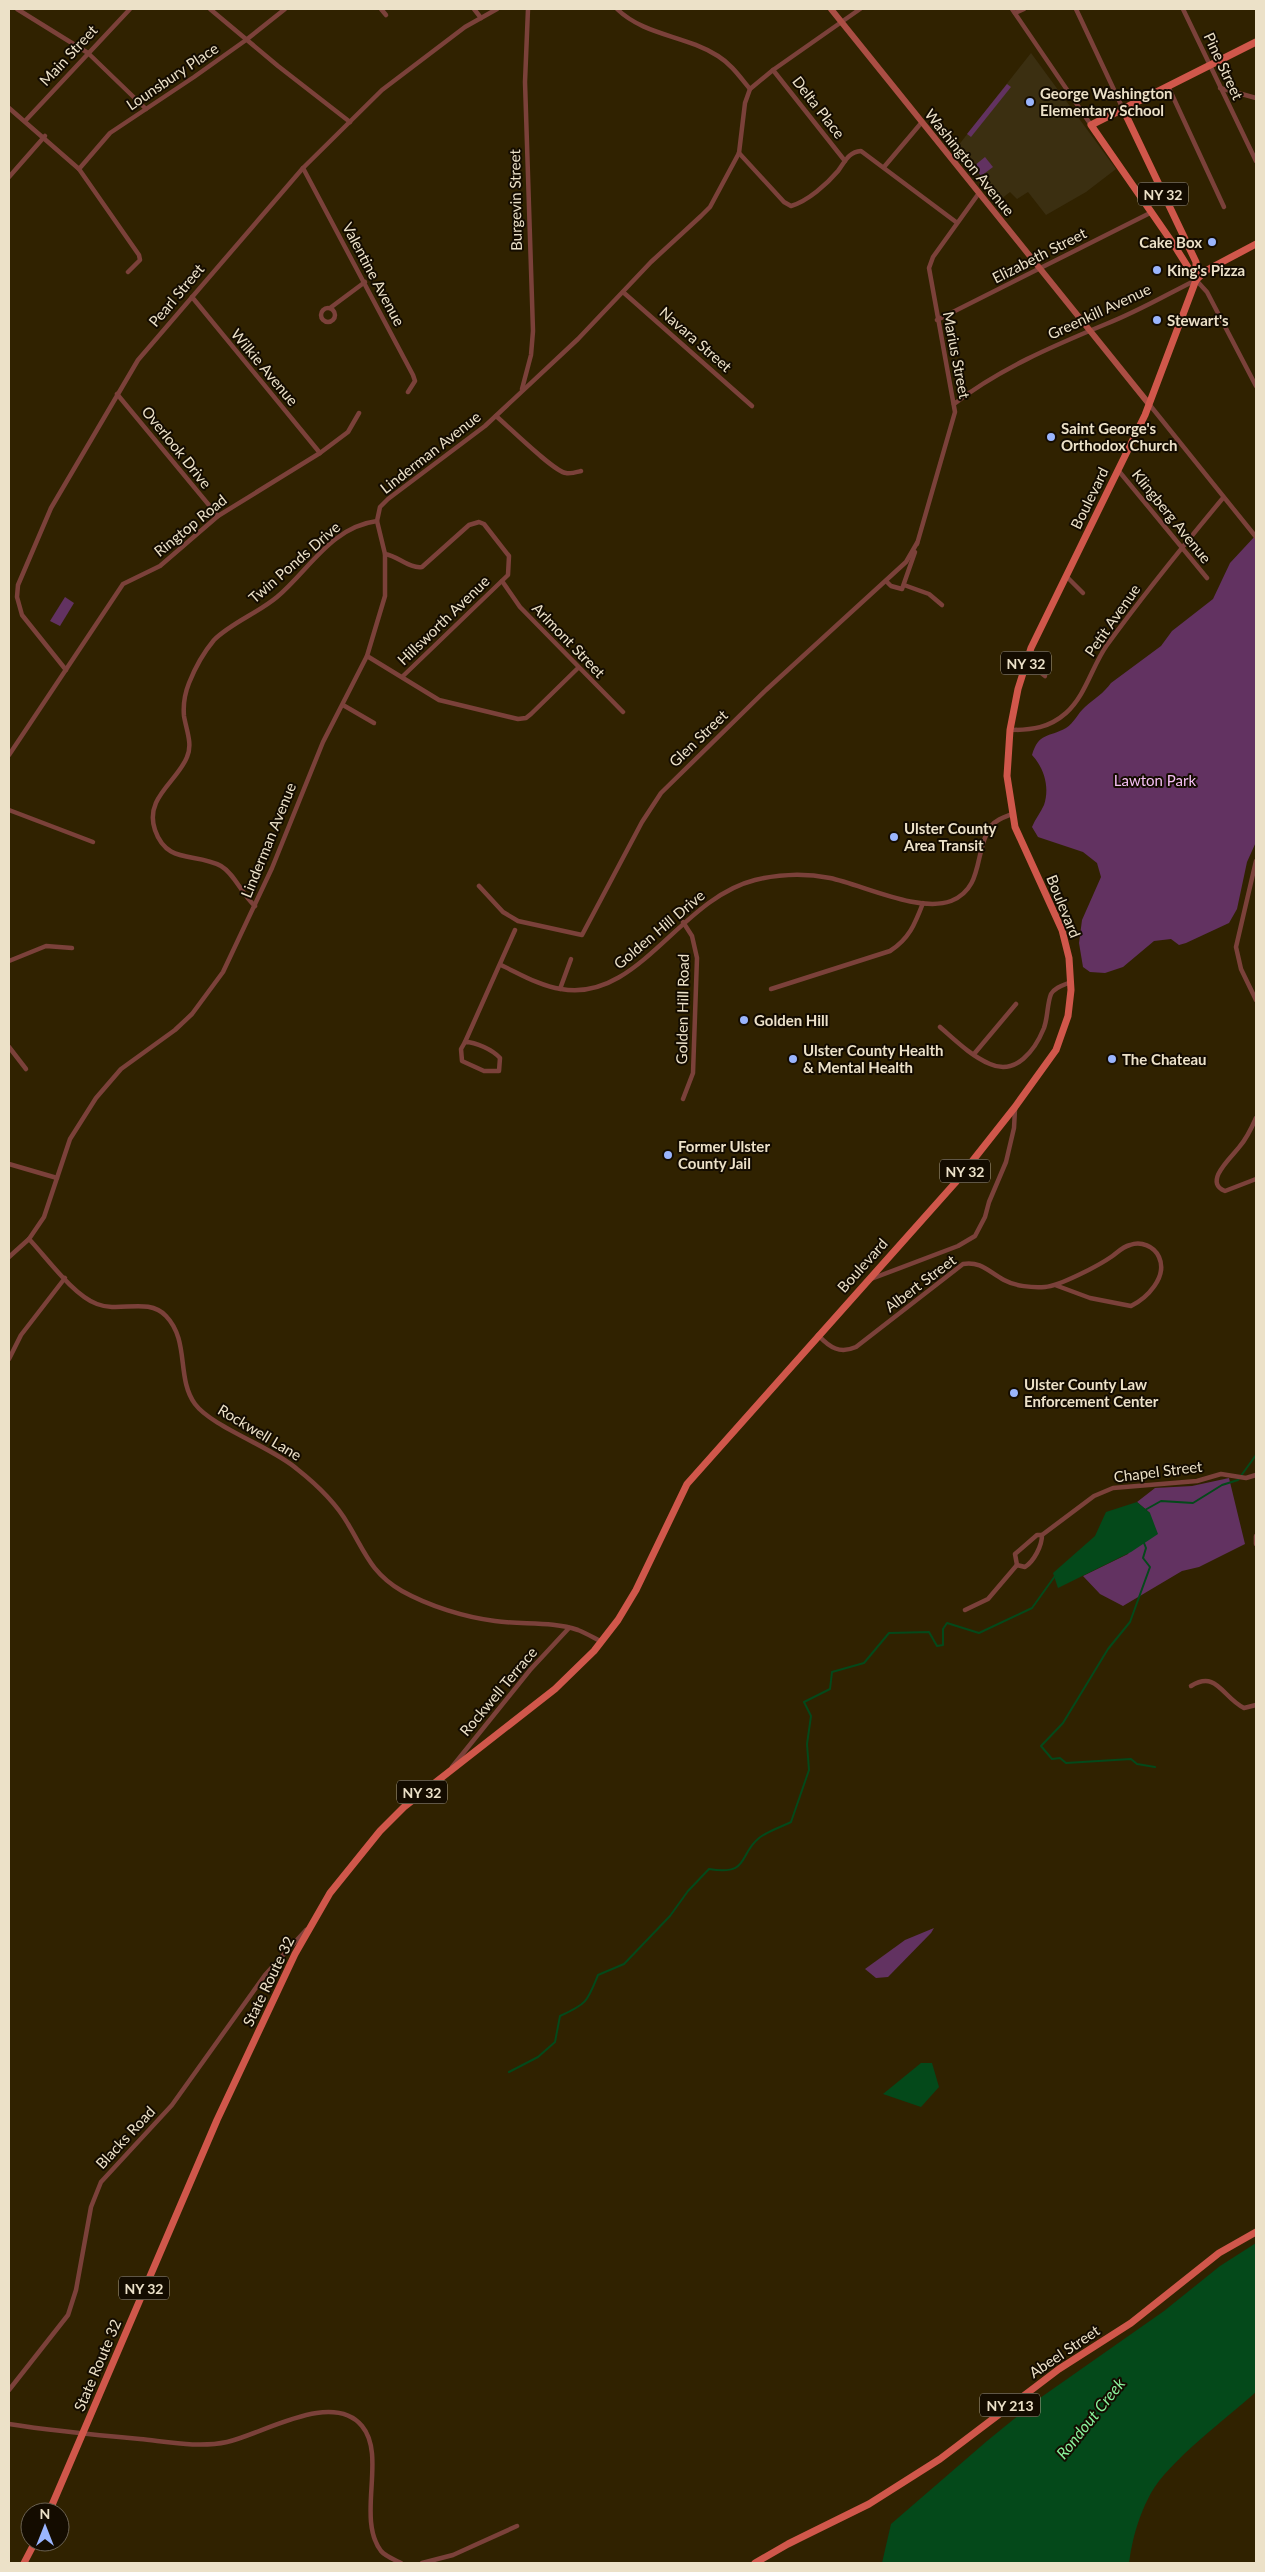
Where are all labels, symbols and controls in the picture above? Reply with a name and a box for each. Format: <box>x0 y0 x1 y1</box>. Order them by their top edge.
street label: Main Street <box>35 20 101 89</box>
street label: Pine Street <box>1201 29 1248 103</box>
street label: Lounsbury Place <box>123 39 222 113</box>
street label: Delta Place <box>789 72 849 142</box>
place label: George Washington Elementary School <box>1040 84 1173 119</box>
marker: George Washington Elementary School <box>1024 96 1036 108</box>
street label: Washington Avenue <box>921 105 1019 219</box>
street label: Burgevin Street <box>505 148 525 251</box>
road number: NY 32 <box>1138 182 1188 205</box>
street label: Valentine Avenue <box>339 219 409 329</box>
street label: Elizabeth Street <box>989 223 1090 286</box>
place label: Cake Box <box>1139 233 1202 251</box>
marker: Cake Box <box>1206 236 1218 248</box>
street label: Pearl Street <box>145 260 208 330</box>
place label: King's Pizza <box>1167 261 1245 279</box>
marker: King's Pizza <box>1151 264 1163 276</box>
street label: Greenkill Avenue <box>1045 279 1153 343</box>
street label: Navara Street <box>656 303 736 376</box>
street label: Marius Street <box>940 310 974 401</box>
place label: Stewart's <box>1167 311 1229 329</box>
marker: Stewart's <box>1151 314 1163 326</box>
street label: Wilkie Avenue <box>228 325 302 409</box>
street label: Overlook Drive <box>138 402 216 492</box>
street label: Linderman Avenue <box>376 407 484 497</box>
place label: Saint George's Orthodox Church <box>1061 419 1177 454</box>
marker: Saint George's Orthodox Church <box>1045 431 1057 443</box>
street label: Boulevard <box>1066 464 1112 532</box>
street label: Klingberg Avenue <box>1129 465 1215 567</box>
street label: Ringtop Road <box>150 490 230 560</box>
street label: Twin Ponds Drive <box>245 517 343 607</box>
street label: Hillsworth Avenue <box>393 571 493 668</box>
street label: Petit Avenue <box>1081 580 1144 660</box>
street label: Arlmont Street <box>529 599 610 682</box>
road number: NY 32 <box>1001 651 1051 674</box>
street label: Glen Street <box>665 705 731 770</box>
park label: Lawton Park <box>1114 771 1196 789</box>
street label: Linderman Avenue <box>237 780 299 900</box>
place label: Ulster County Area Transit <box>903 819 997 854</box>
marker: Ulster County Area Transit <box>888 831 900 843</box>
street label: Boulevard <box>1043 872 1085 940</box>
street label: Golden Hill Drive <box>610 886 708 972</box>
street label: Golden Hill Road <box>672 954 692 1064</box>
place label: Golden Hill <box>754 1011 829 1029</box>
marker: Golden Hill <box>738 1014 750 1026</box>
place label: Ulster County Health & Mental Health <box>803 1041 943 1076</box>
place label: The Chateau <box>1122 1050 1206 1068</box>
marker: Ulster County Health & Mental Health <box>787 1053 799 1065</box>
marker: The Chateau <box>1106 1053 1118 1065</box>
place label: Former Ulster County Jail <box>678 1137 770 1172</box>
marker: Former Ulster County Jail <box>662 1149 674 1161</box>
road number: NY 32 <box>940 1160 990 1182</box>
street label: Boulevard <box>833 1234 891 1296</box>
street label: Albert Street <box>881 1250 960 1316</box>
place label: Ulster County Law Enforcement Center <box>1024 1375 1159 1410</box>
marker: Ulster County Law Enforcement Center <box>1008 1387 1020 1399</box>
street label: Rockwell Lane <box>215 1400 305 1464</box>
street label: Chapel Street <box>1113 1457 1204 1485</box>
street label: Rockwell Terrace <box>456 1643 540 1739</box>
road number: NY 32 <box>397 1780 447 1804</box>
street label: State Route 32 <box>238 1933 298 2029</box>
street label: Blacks Road <box>92 2102 158 2172</box>
road number: NY 32 <box>119 2276 169 2300</box>
street label: State Route 32 <box>70 2316 124 2414</box>
street label: Abeel Street <box>1025 2320 1103 2381</box>
water label: Rondout Creek <box>1052 2374 1129 2462</box>
road number: NY 213 <box>980 2394 1040 2416</box>
north arrow <box>20 2502 70 2552</box>
text: N <box>40 2505 50 2522</box>

